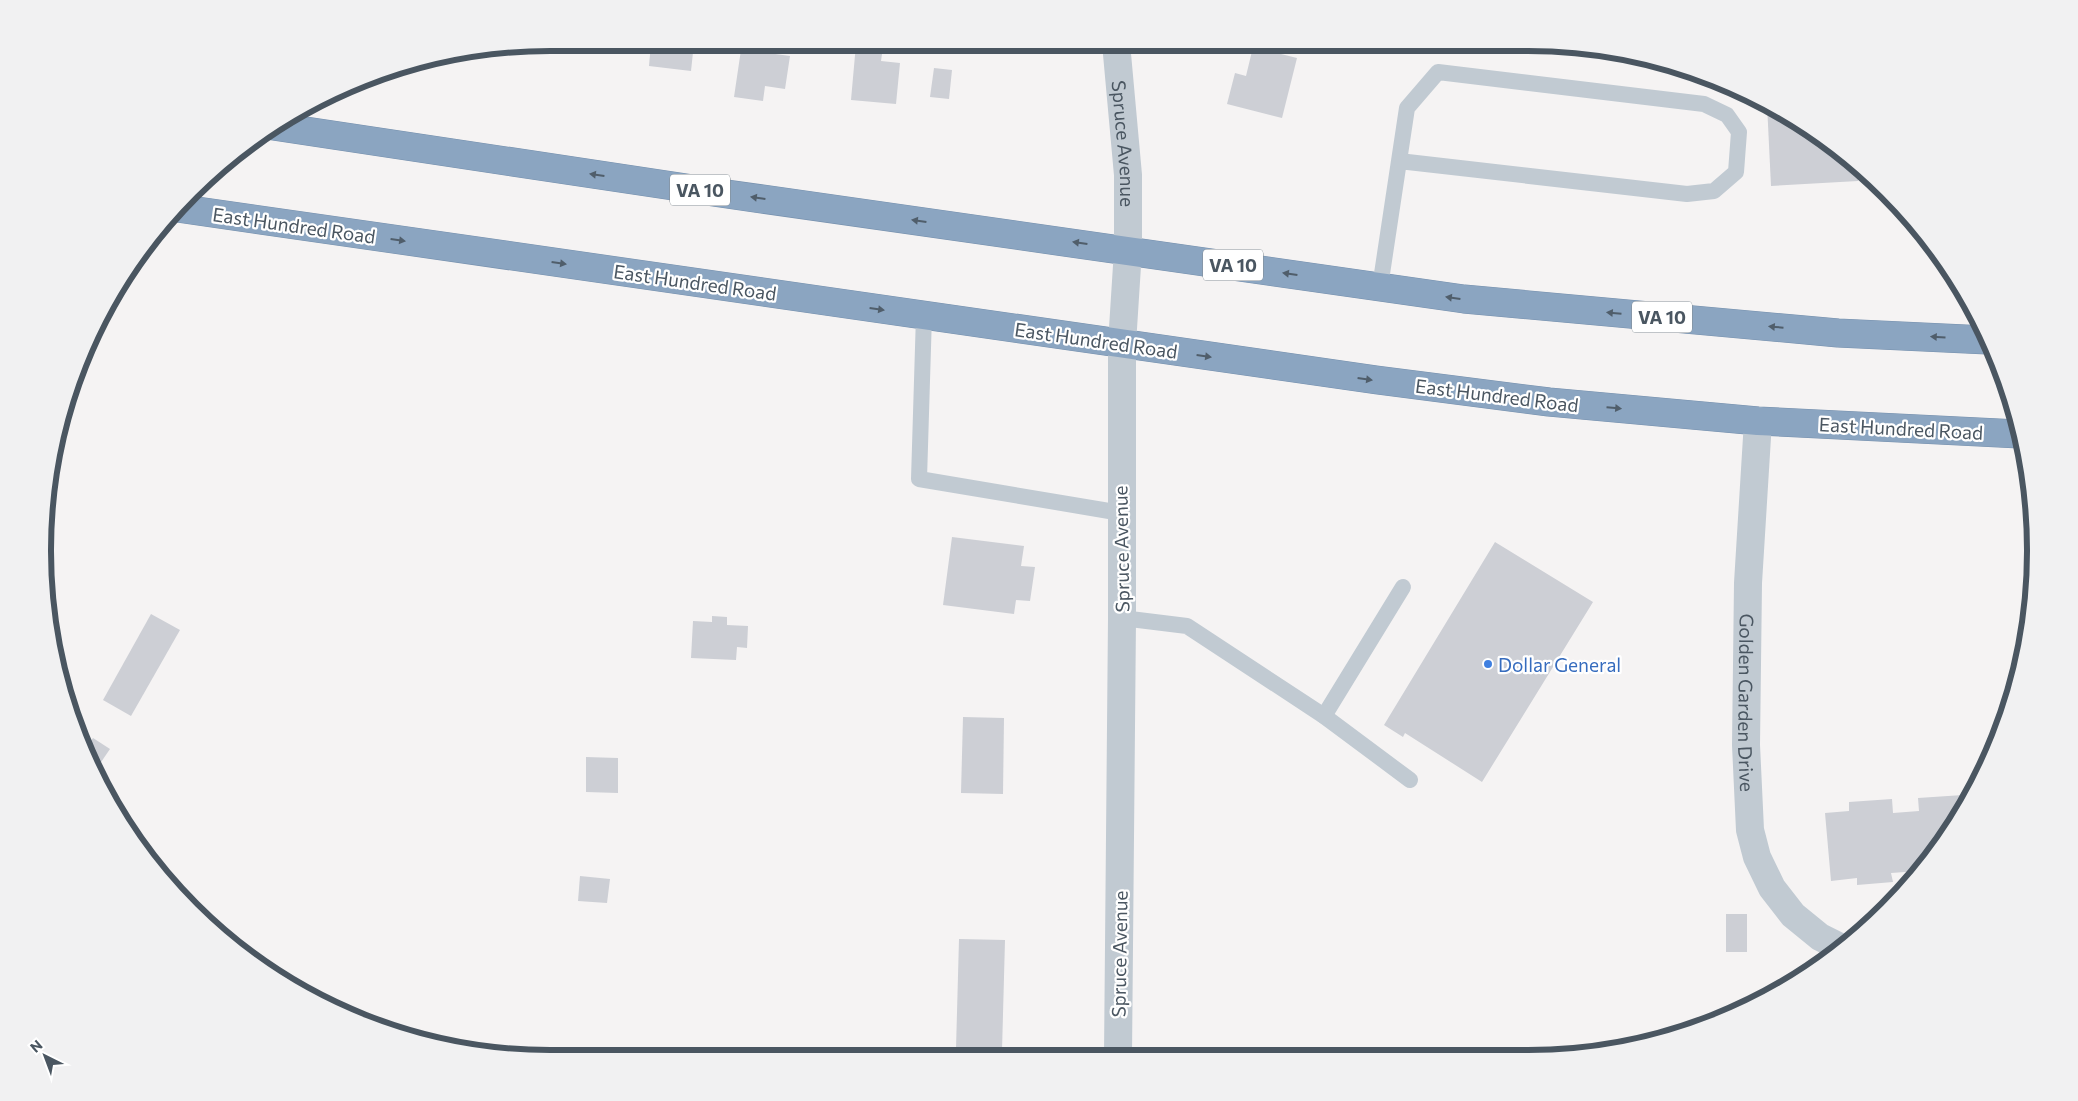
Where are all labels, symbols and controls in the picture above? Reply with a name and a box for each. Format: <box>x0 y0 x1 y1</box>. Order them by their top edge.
street label: Spruce Avenue <box>1108 79 1140 207</box>
one-way arrow <box>589 171 605 179</box>
road number: VA 10 <box>670 174 730 206</box>
one-way arrow <box>750 194 766 202</box>
street label: East Hundred Road <box>211 202 377 248</box>
one-way arrow <box>911 217 927 225</box>
one-way arrow <box>390 236 406 244</box>
one-way arrow <box>1072 239 1088 247</box>
road number: VA 10 <box>1203 250 1263 280</box>
one-way arrow <box>551 259 567 267</box>
street label: East Hundred Road <box>612 259 778 305</box>
one-way arrow <box>1282 269 1298 277</box>
one-way arrow <box>1444 293 1460 301</box>
road number: VA 10 <box>1632 302 1692 332</box>
one-way arrow <box>870 305 886 313</box>
one-way arrow <box>1606 308 1622 316</box>
street label: East Hundred Road <box>1013 317 1179 363</box>
one-way arrow <box>1768 323 1784 331</box>
one-way arrow <box>1930 333 1946 341</box>
one-way arrow <box>1197 352 1213 360</box>
street label: East Hundred Road <box>1414 374 1580 416</box>
one-way arrow <box>1358 375 1374 383</box>
one-way arrow <box>1606 404 1622 412</box>
street label: East Hundred Road <box>1818 412 1984 444</box>
street label: Spruce Avenue <box>1108 485 1134 613</box>
street label: Golden Garden Drive <box>1734 613 1760 792</box>
place label: Dollar General <box>1498 653 1621 676</box>
marker: Dollar General <box>1482 658 1494 670</box>
street label: Spruce Avenue <box>1106 890 1132 1018</box>
north arrow <box>20 1031 70 1081</box>
text: N <box>26 1036 46 1056</box>

